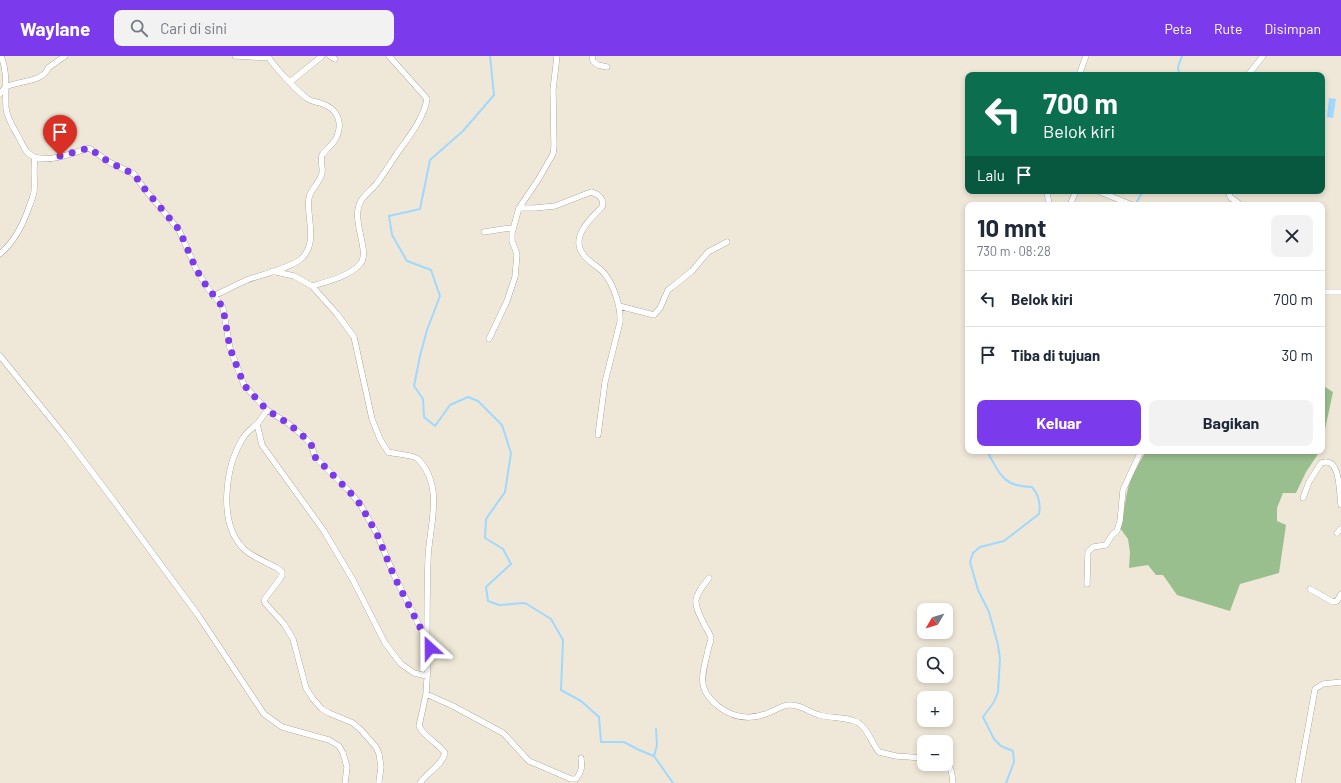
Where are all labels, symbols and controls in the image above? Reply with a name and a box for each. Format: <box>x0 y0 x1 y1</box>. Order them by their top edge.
search box <box>114 10 394 46</box>
text: Waylane <box>20 17 90 40</box>
icon: search <box>128 17 150 39</box>
text: Cari di sini <box>160 19 227 37</box>
text: Peta <box>1164 20 1192 37</box>
text: Rute <box>1214 20 1242 37</box>
text: Disimpan <box>1264 20 1321 37</box>
text: 700 m <box>1043 86 1118 120</box>
icon: left <box>977 88 1029 140</box>
pin <box>43 115 77 156</box>
text: Belok kiri <box>1043 120 1115 142</box>
icon: arrive <box>49 121 71 143</box>
icon: arrive <box>1013 164 1035 186</box>
text: Lalu <box>977 166 1005 184</box>
text: 10 mnt <box>977 213 1046 242</box>
button: close <box>1271 215 1313 257</box>
text: 730 m · 08:28 <box>977 243 1051 259</box>
icon: left <box>977 288 999 310</box>
text: Belok kiri <box>1011 290 1073 308</box>
text: 700 m <box>1274 290 1313 308</box>
icon: arrive <box>977 344 999 366</box>
text: Tiba di tujuan <box>1011 346 1100 364</box>
text: 30 m <box>1281 346 1313 364</box>
button: Keluar <box>977 400 1141 446</box>
button: Bagikan <box>1149 400 1313 446</box>
north arrow <box>917 603 953 639</box>
map controls <box>917 603 953 771</box>
position arrow <box>409 627 451 669</box>
button: search <box>917 647 953 683</box>
button: + <box>917 691 953 727</box>
button: − <box>917 735 953 771</box>

